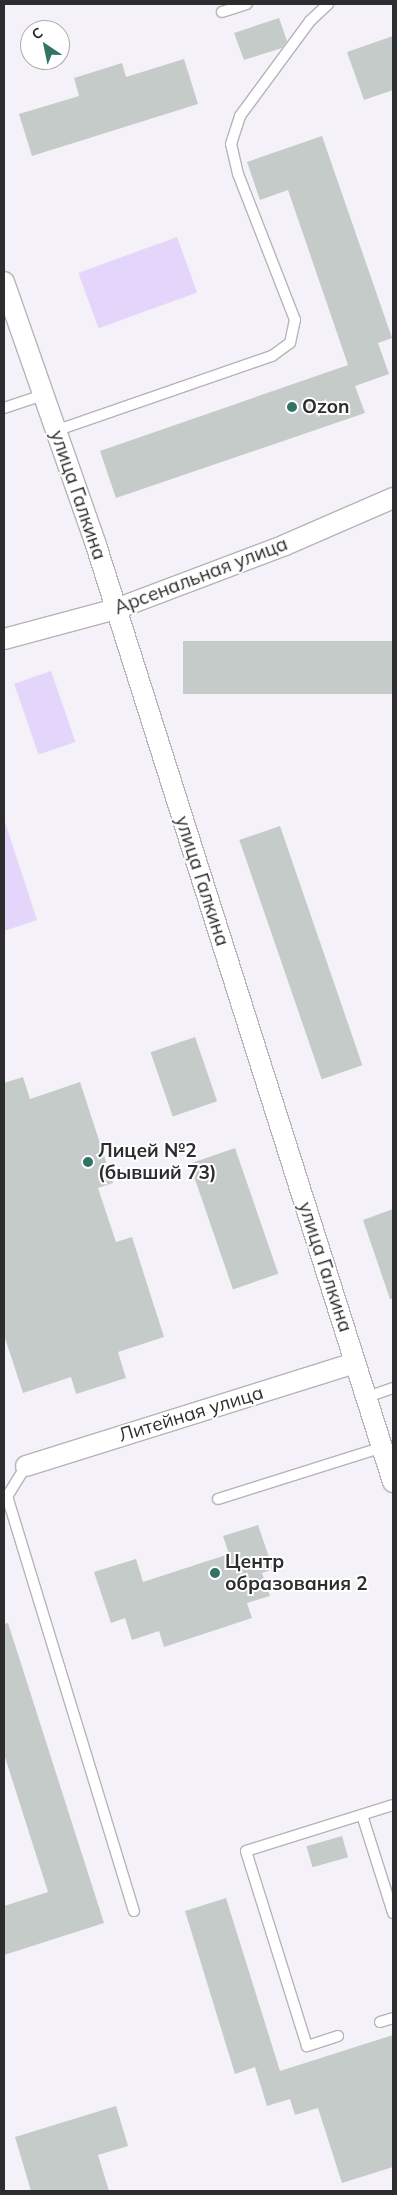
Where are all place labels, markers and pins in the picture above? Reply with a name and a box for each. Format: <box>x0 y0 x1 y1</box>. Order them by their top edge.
place label: Ozon <box>302 396 349 418</box>
marker: Ozon <box>286 401 298 413</box>
place label: Лицей №2 (бывший 73) <box>98 1140 217 1184</box>
marker: Лицей №2 (бывший 73) <box>82 1156 94 1168</box>
place label: Центр образования 2 <box>225 1551 368 1595</box>
marker: Центр образования 2 <box>209 1567 221 1579</box>

